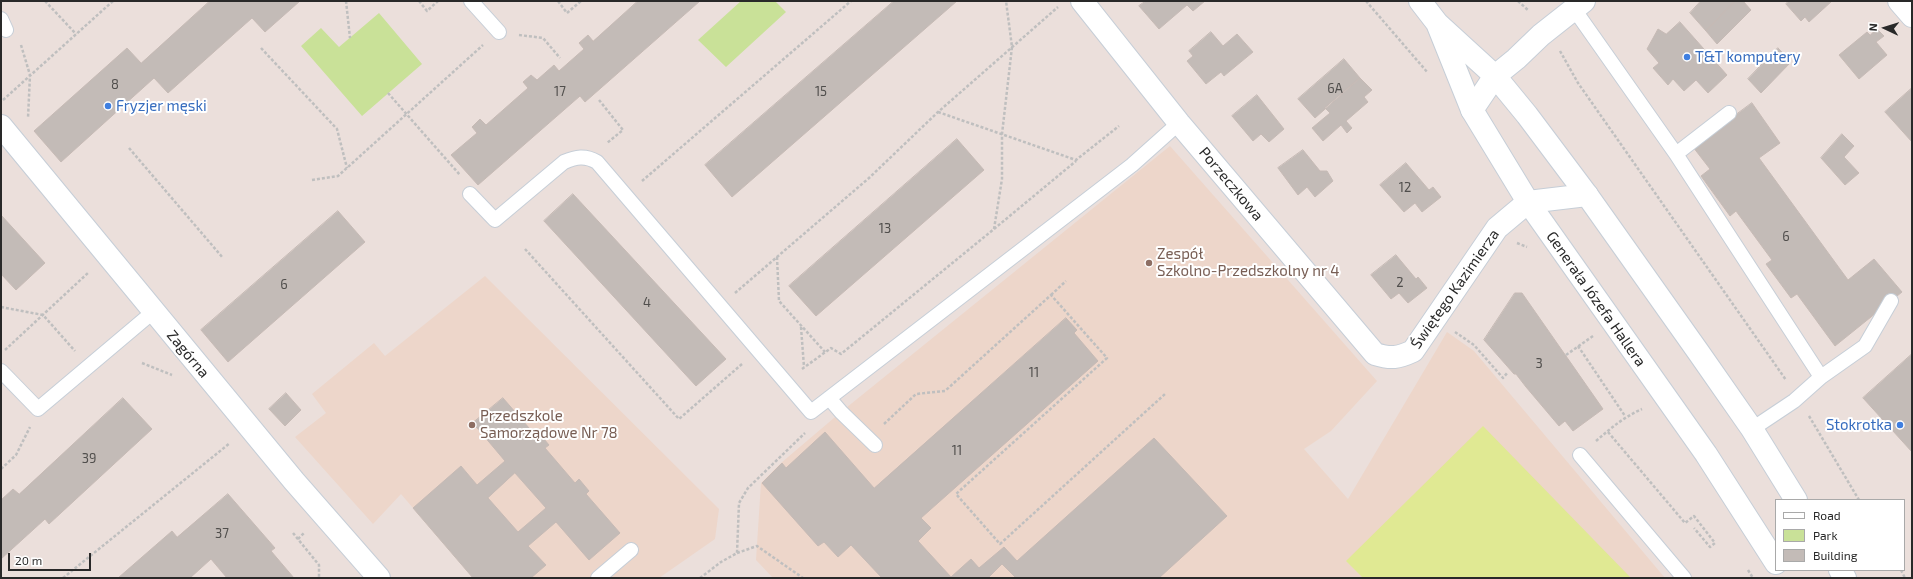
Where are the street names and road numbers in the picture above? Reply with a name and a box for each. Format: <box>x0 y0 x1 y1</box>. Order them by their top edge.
street label: Porzeczkowa <box>1195 144 1267 224</box>
street label: Świętego Kazimierza <box>1407 226 1503 352</box>
street label: Generała Józefa Hallera <box>1542 228 1650 370</box>
street label: Zagórna <box>163 327 213 381</box>

